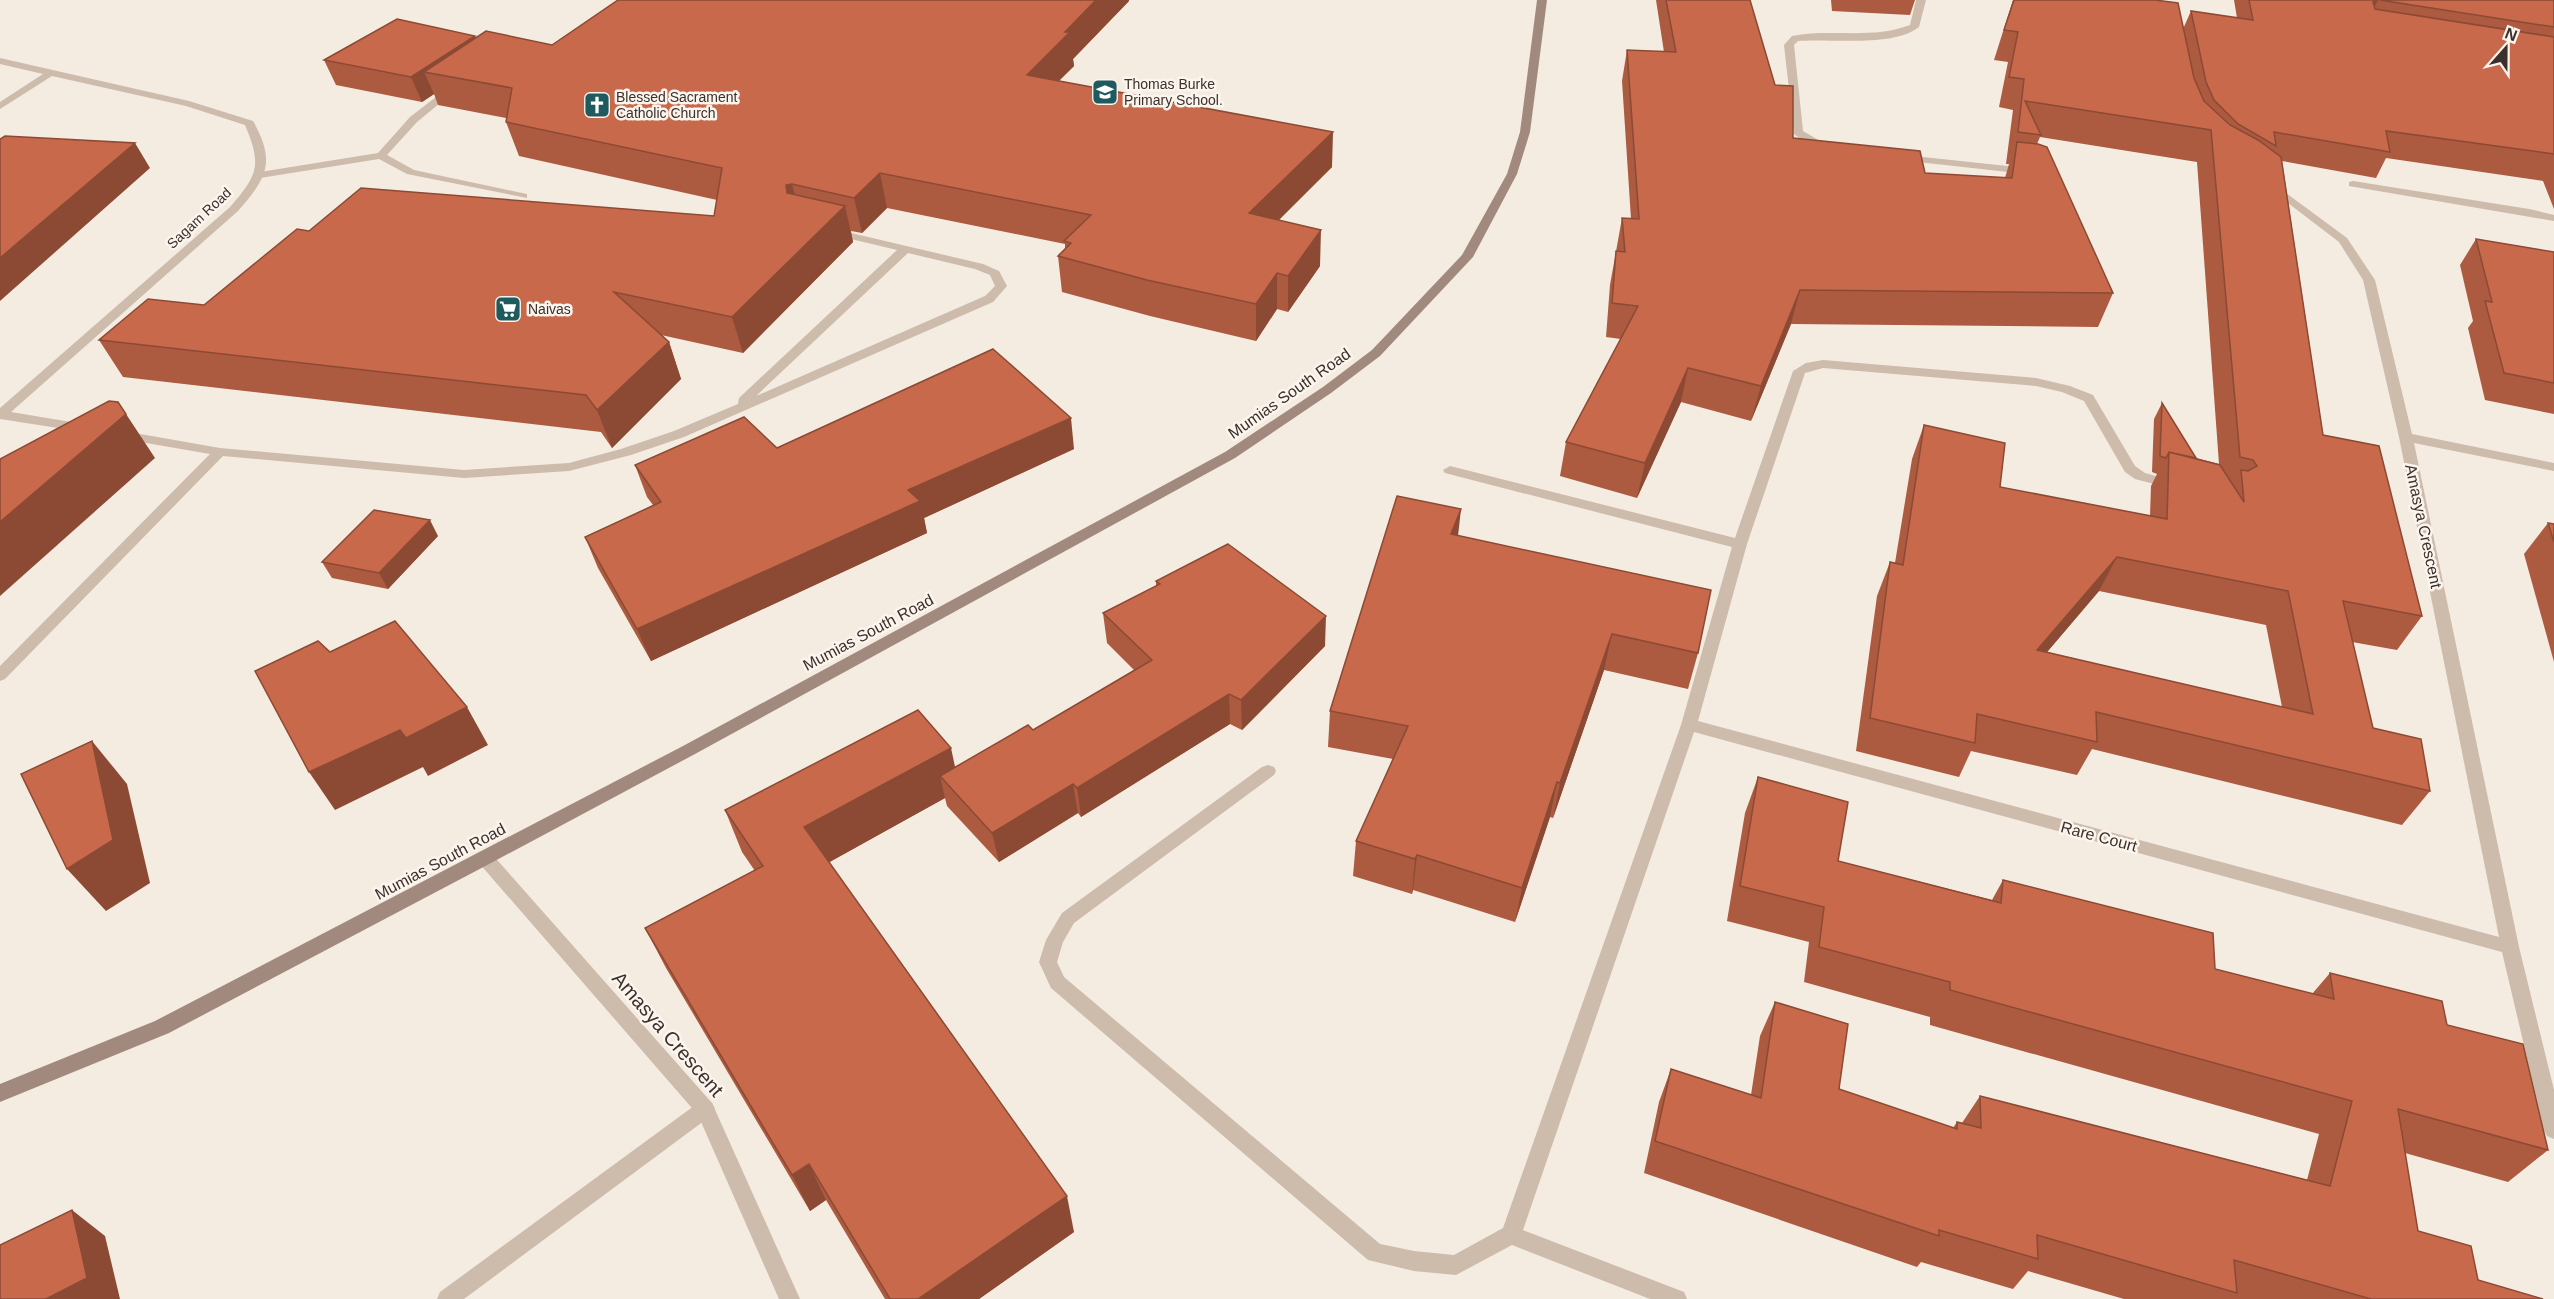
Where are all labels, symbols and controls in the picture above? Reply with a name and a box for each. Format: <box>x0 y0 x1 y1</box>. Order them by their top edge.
north arrow <box>2476 18 2536 78</box>
text: N <box>2503 24 2520 44</box>
place label: Thomas Burke Primary School. <box>1124 76 1223 108</box>
school or university icon: Thomas Burke Primary School. <box>1090 77 1120 107</box>
place label: Blessed Sacrament Catholic Church <box>616 89 738 121</box>
church icon: Blessed Sacrament Catholic Church <box>582 90 612 120</box>
street label: Sagam Road <box>164 184 234 252</box>
supermarket icon: Naivas <box>493 294 523 324</box>
place label: Naivas <box>528 301 571 317</box>
street label: Mumias South Road <box>1225 345 1354 442</box>
street label: Amasya Crescent <box>2402 463 2445 590</box>
street label: Mumias South Road <box>800 591 936 674</box>
street label: Rare Court <box>2059 818 2139 855</box>
street label: Mumias South Road <box>372 820 508 903</box>
street label: Amasya Crescent <box>608 967 728 1101</box>

